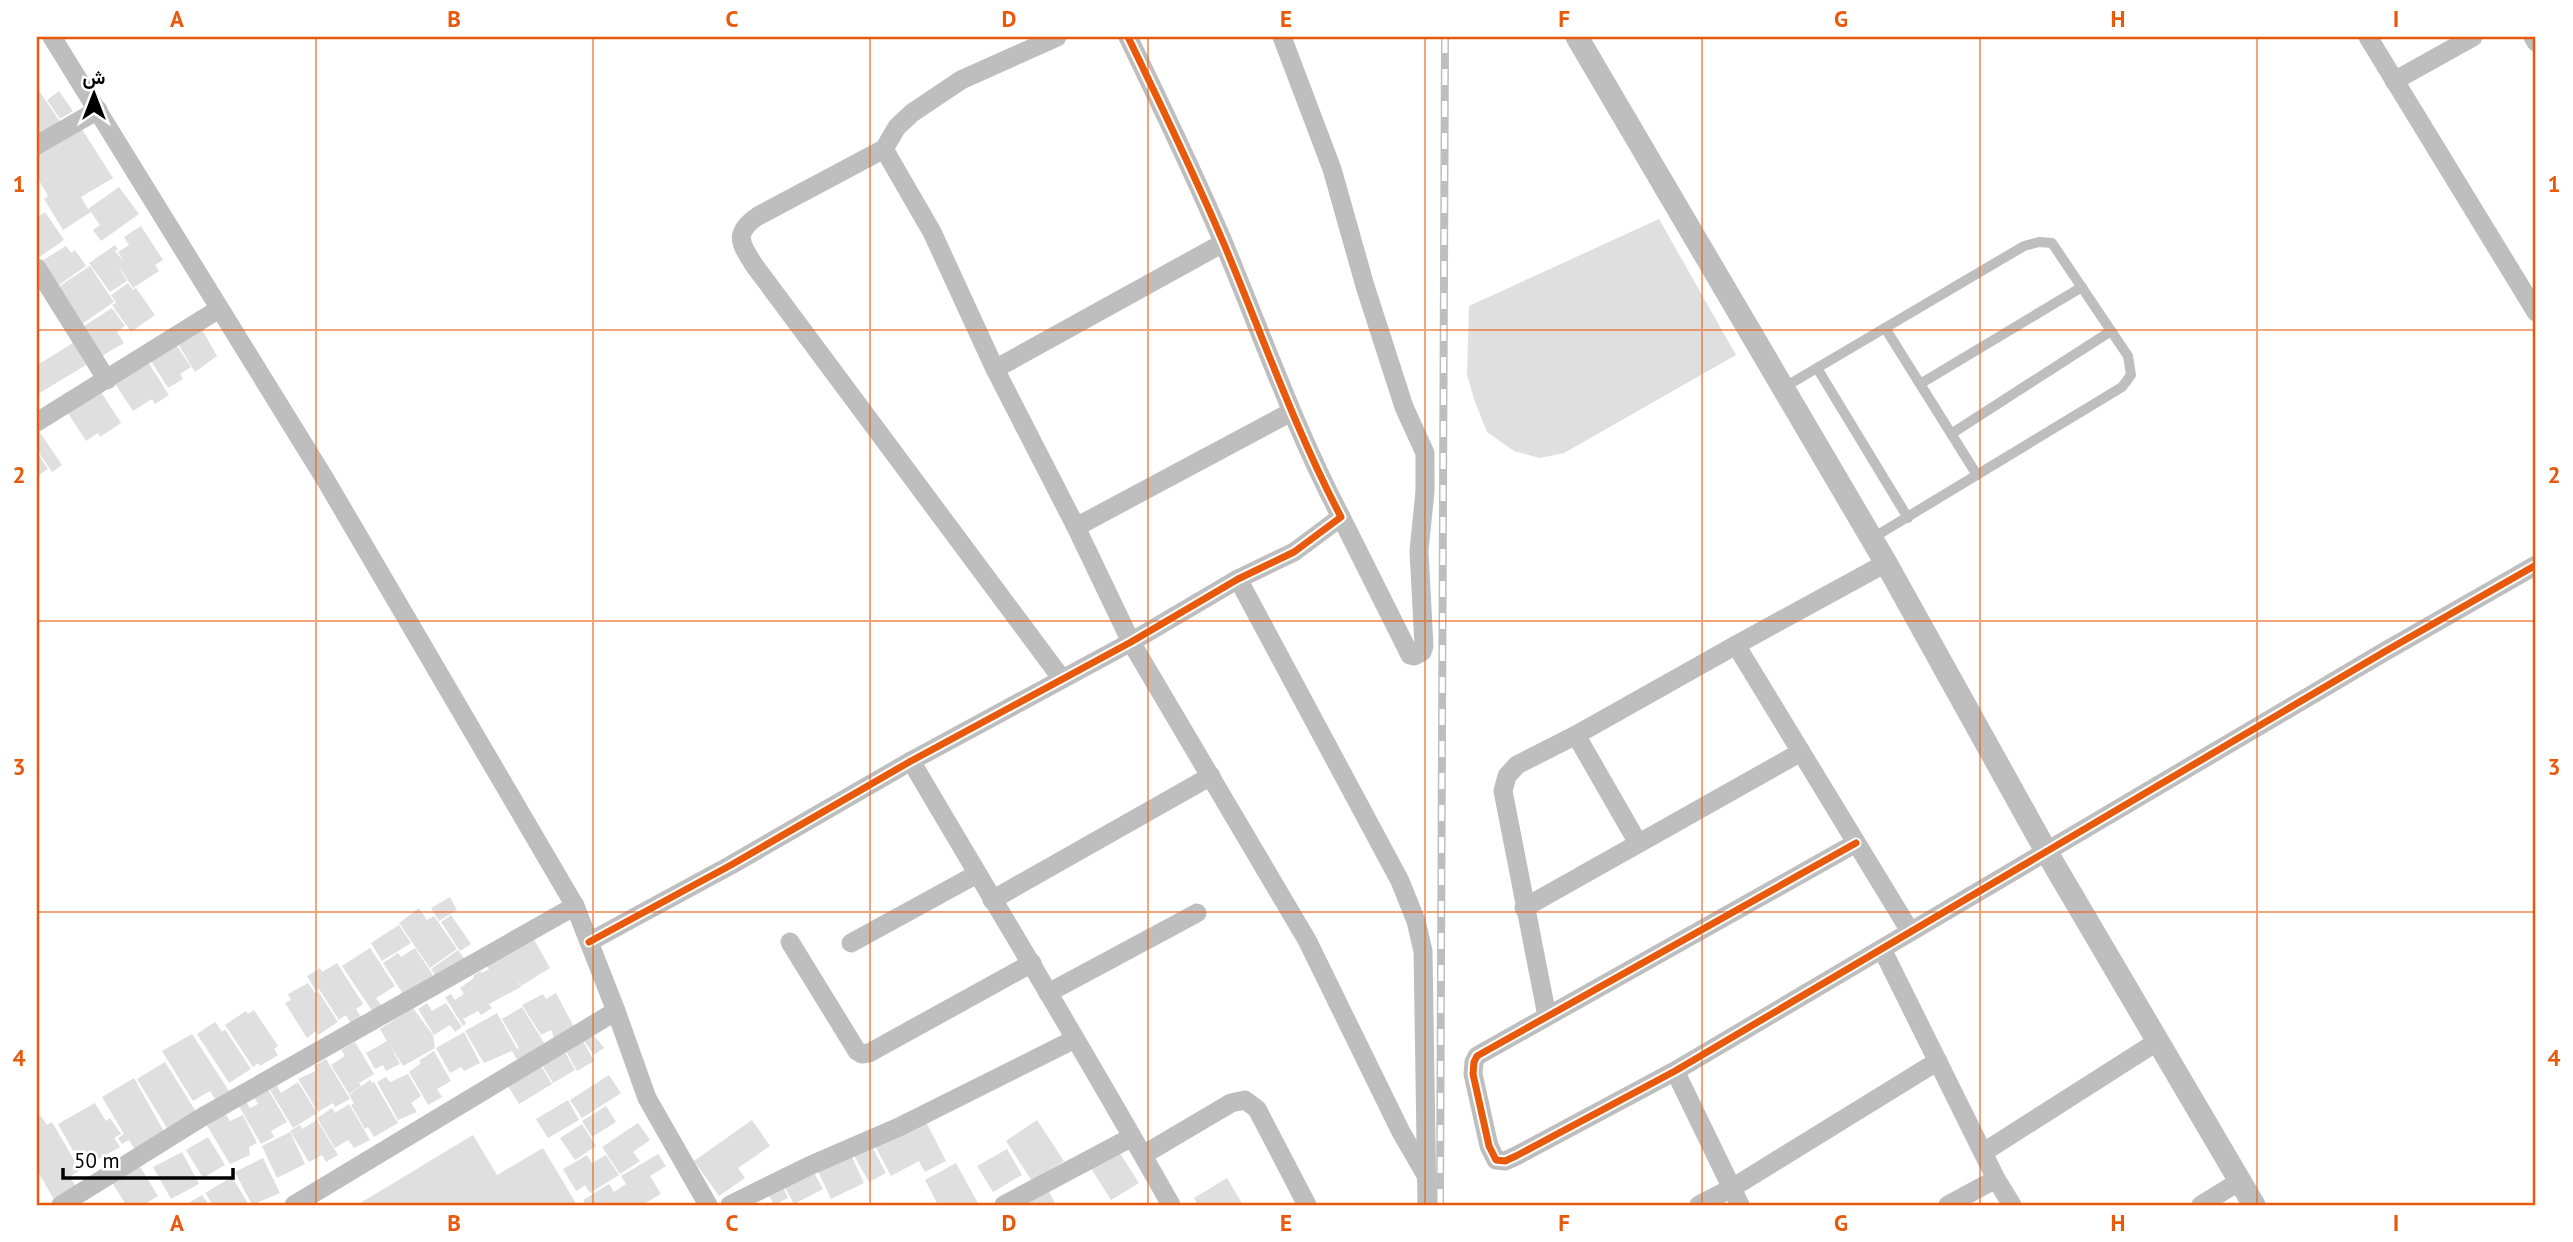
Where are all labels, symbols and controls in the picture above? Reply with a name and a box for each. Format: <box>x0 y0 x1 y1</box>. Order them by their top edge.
text: A <box>170 4 184 33</box>
text: B <box>447 4 461 33</box>
text: C <box>726 4 739 33</box>
text: D <box>1002 4 1016 33</box>
text: E <box>1280 4 1292 33</box>
text: F <box>1558 4 1570 33</box>
text: G <box>1834 4 1848 33</box>
text: H <box>2111 4 2125 33</box>
text: I <box>2393 4 2399 33</box>
north arrow <box>60 60 130 130</box>
text: ش <box>83 65 106 89</box>
text: 1 <box>12 169 26 198</box>
text: 1 <box>2547 169 2561 198</box>
text: 2 <box>12 460 26 489</box>
text: 2 <box>2547 460 2561 489</box>
text: 3 <box>12 752 26 781</box>
text: 3 <box>2547 752 2561 781</box>
text: 4 <box>12 1043 26 1072</box>
text: 4 <box>2547 1043 2561 1072</box>
scale bar <box>63 1137 233 1181</box>
text: 50 m <box>74 1147 120 1174</box>
text: A <box>170 1208 184 1237</box>
text: B <box>447 1208 461 1237</box>
text: C <box>726 1208 739 1237</box>
text: D <box>1002 1208 1016 1237</box>
text: E <box>1280 1208 1292 1237</box>
text: F <box>1558 1208 1570 1237</box>
text: G <box>1834 1208 1848 1237</box>
text: H <box>2111 1208 2125 1237</box>
text: I <box>2393 1208 2399 1237</box>

